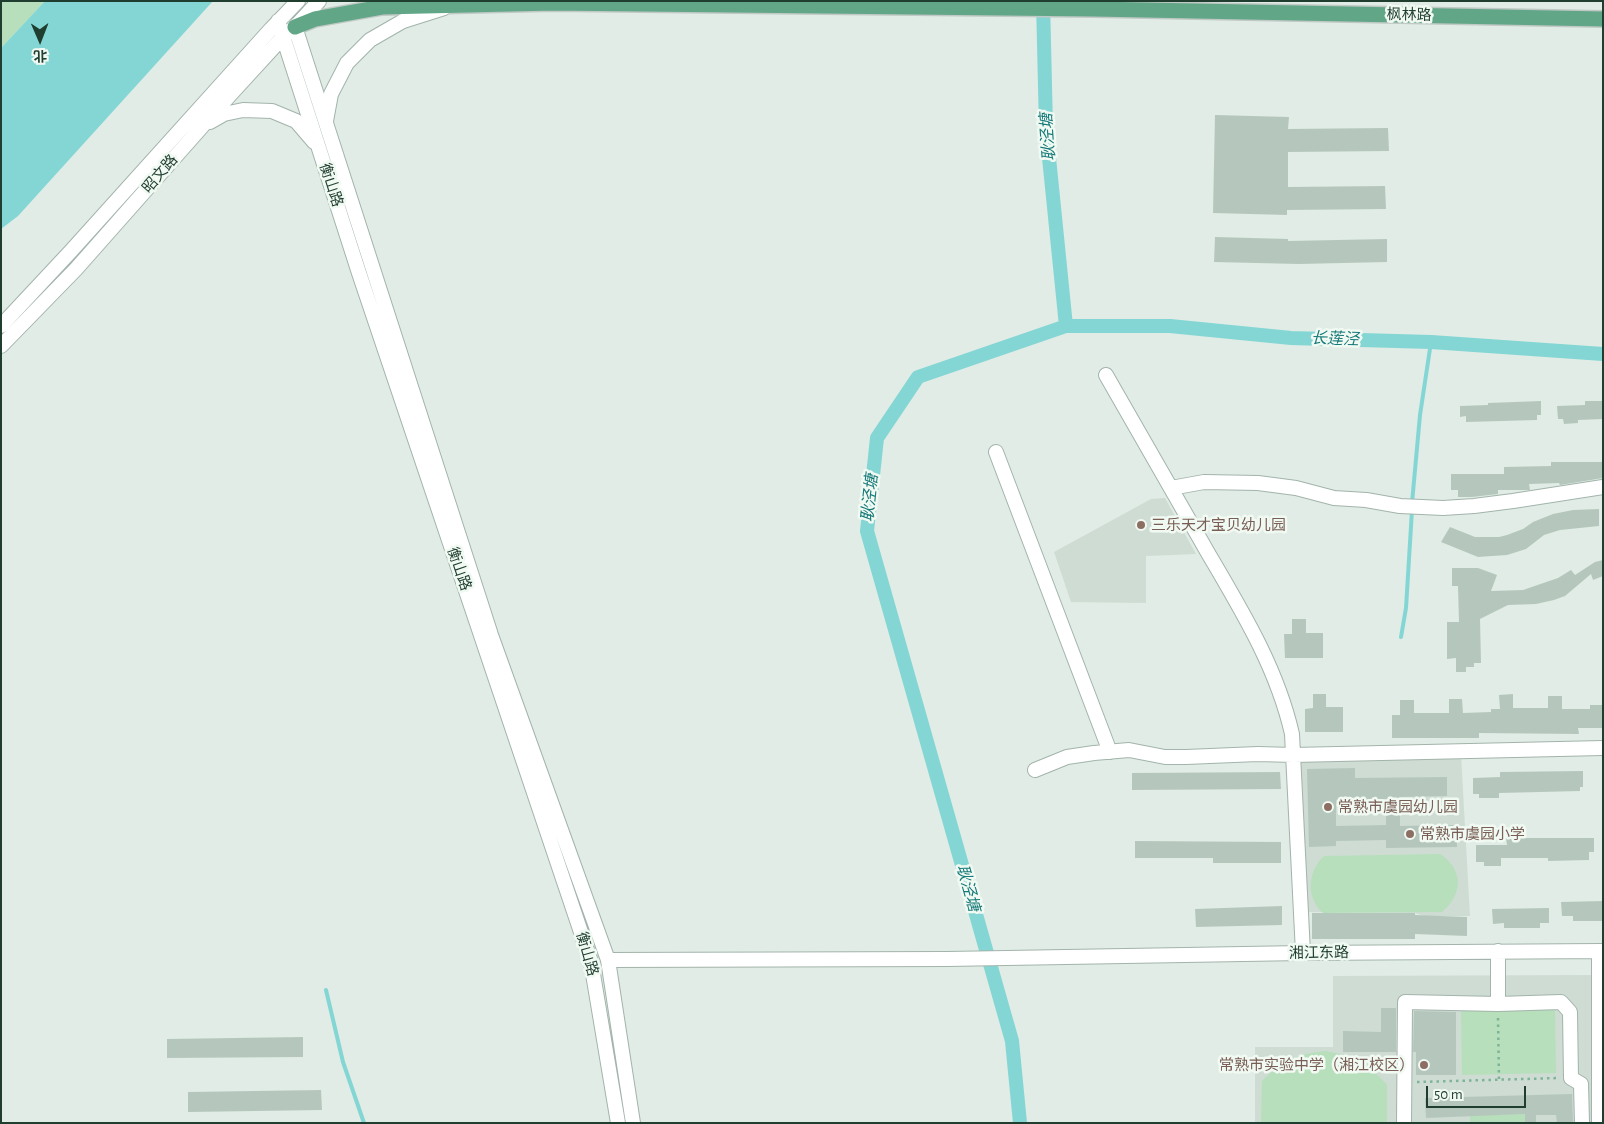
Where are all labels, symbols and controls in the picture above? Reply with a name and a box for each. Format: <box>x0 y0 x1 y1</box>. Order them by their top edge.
street label: 枫林路 <box>1386 6 1432 24</box>
north arrow <box>15 15 65 65</box>
text: 北 <box>33 48 47 62</box>
water label: 耿泾塘 <box>1037 112 1059 162</box>
street label: 昭文路 <box>138 151 182 197</box>
street label: 衡山路 <box>315 161 347 209</box>
water label: 长莲泾 <box>1311 329 1359 349</box>
water label: 耿泾塘 <box>858 473 882 523</box>
place label: 三乐天才宝贝幼儿园 <box>1151 516 1286 534</box>
marker: 三乐天才宝贝幼儿园 <box>1135 519 1147 531</box>
street label: 衡山路 <box>443 545 475 593</box>
place label: 常熟市虞园幼儿园 <box>1338 798 1458 816</box>
marker: 常熟市虞园幼儿园 <box>1322 801 1334 813</box>
place label: 常熟市虞园小学 <box>1420 825 1525 843</box>
marker: 常熟市虞园小学 <box>1404 828 1416 840</box>
water label: 耿泾塘 <box>952 862 984 914</box>
street label: 衡山路 <box>572 930 602 978</box>
street label: 湘江东路 <box>1289 943 1349 963</box>
place label: 常熟市实验中学（湘江校区） <box>1219 1056 1414 1074</box>
marker: 常熟市实验中学（湘江校区） <box>1418 1059 1430 1071</box>
scale bar <box>1429 1076 1529 1108</box>
text: 50 m <box>1434 1087 1463 1102</box>

